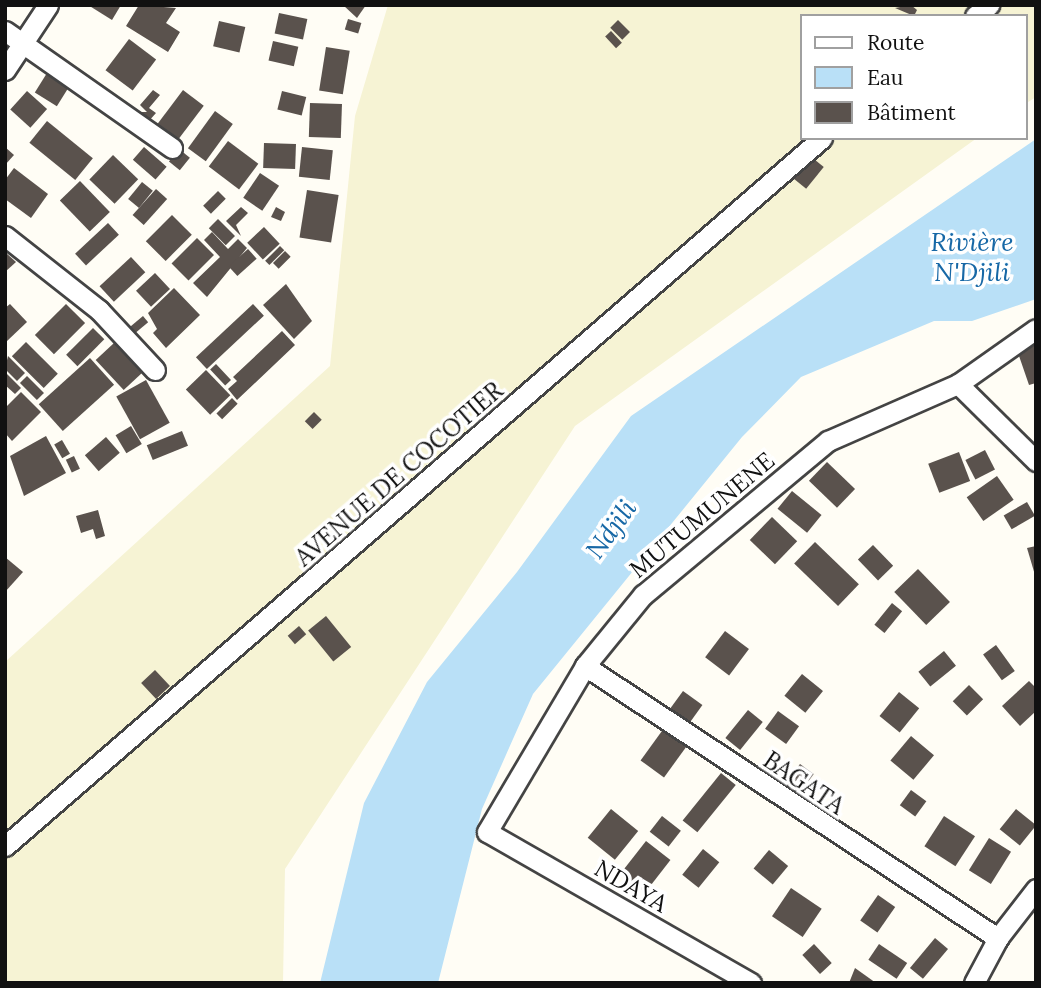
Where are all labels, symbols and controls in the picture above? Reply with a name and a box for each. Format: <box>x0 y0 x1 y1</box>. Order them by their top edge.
legend <box>800 14 1027 140</box>
text: Route <box>867 29 924 56</box>
text: Eau <box>867 64 903 91</box>
text: Bâtiment <box>867 99 956 126</box>
water label: Rivière N'Djili <box>930 226 1014 288</box>
street label: AVENUE DE COCOTIER <box>289 376 509 572</box>
street label: MUTUMUNENE <box>624 446 780 584</box>
water label: Ndjili <box>579 493 643 565</box>
street label: BAGATA <box>758 745 850 821</box>
street label: NDAYA <box>589 854 673 918</box>

